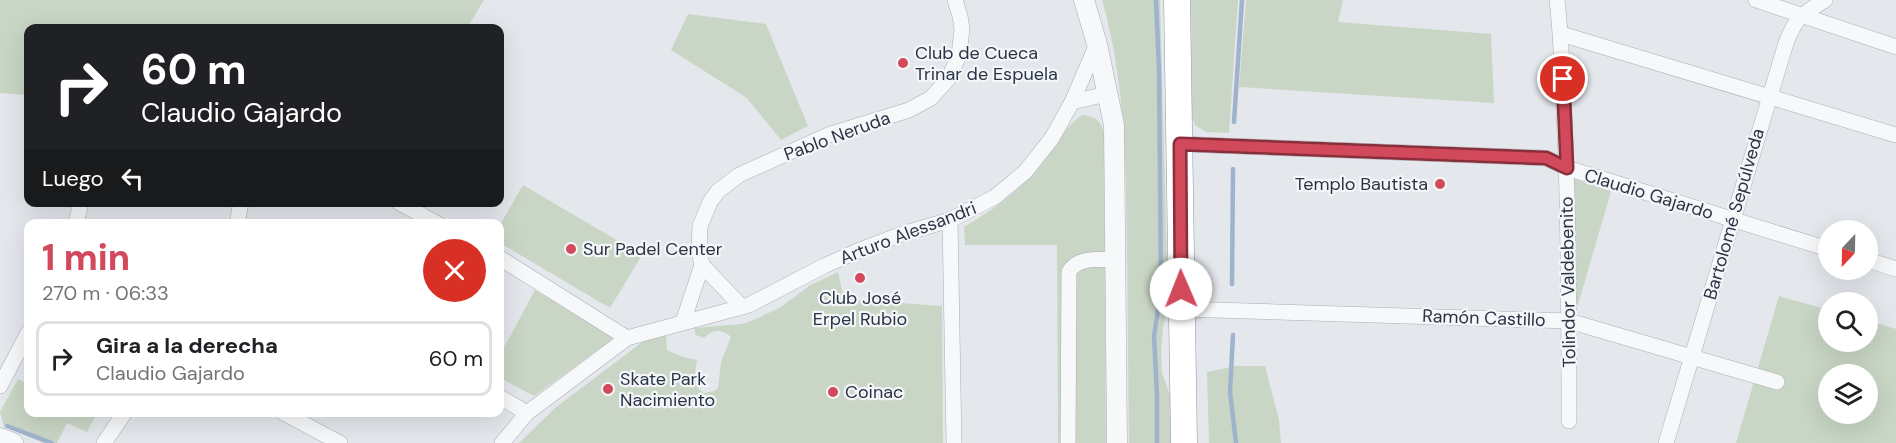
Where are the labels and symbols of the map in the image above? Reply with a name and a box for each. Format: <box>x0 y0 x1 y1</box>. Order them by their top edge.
place label: Club de Cueca Trinar de Espuela <box>915 41 1058 86</box>
pin <box>1537 53 1588 104</box>
marker: Club de Cueca Trinar de Espuela <box>896 56 910 70</box>
street label: Pablo Neruda <box>781 106 893 166</box>
street label: Bartolomé Sepúlveda <box>1698 126 1770 302</box>
street label: Claudio Gajardo <box>1581 163 1717 225</box>
place label: Templo Bautista <box>1295 172 1428 196</box>
marker: Templo Bautista <box>1433 177 1447 191</box>
street label: Arturo Alessandri <box>836 196 980 270</box>
street label: Tolindor Valdebenito <box>1555 196 1581 368</box>
north arrow <box>1818 220 1878 280</box>
place label: Sur Padel Center <box>583 237 723 261</box>
marker: Sur Padel Center <box>564 242 578 256</box>
position arrow <box>1149 257 1213 321</box>
marker: Club José Erpel Rubio <box>853 271 867 285</box>
place label: Club José Erpel Rubio <box>813 286 907 331</box>
street label: Ramón Castillo <box>1422 304 1546 332</box>
place label: Skate Park Nacimiento <box>620 367 715 412</box>
place label: Coinac <box>845 380 903 404</box>
marker: Skate Park Nacimiento <box>601 382 615 396</box>
marker: Coinac <box>826 385 840 399</box>

